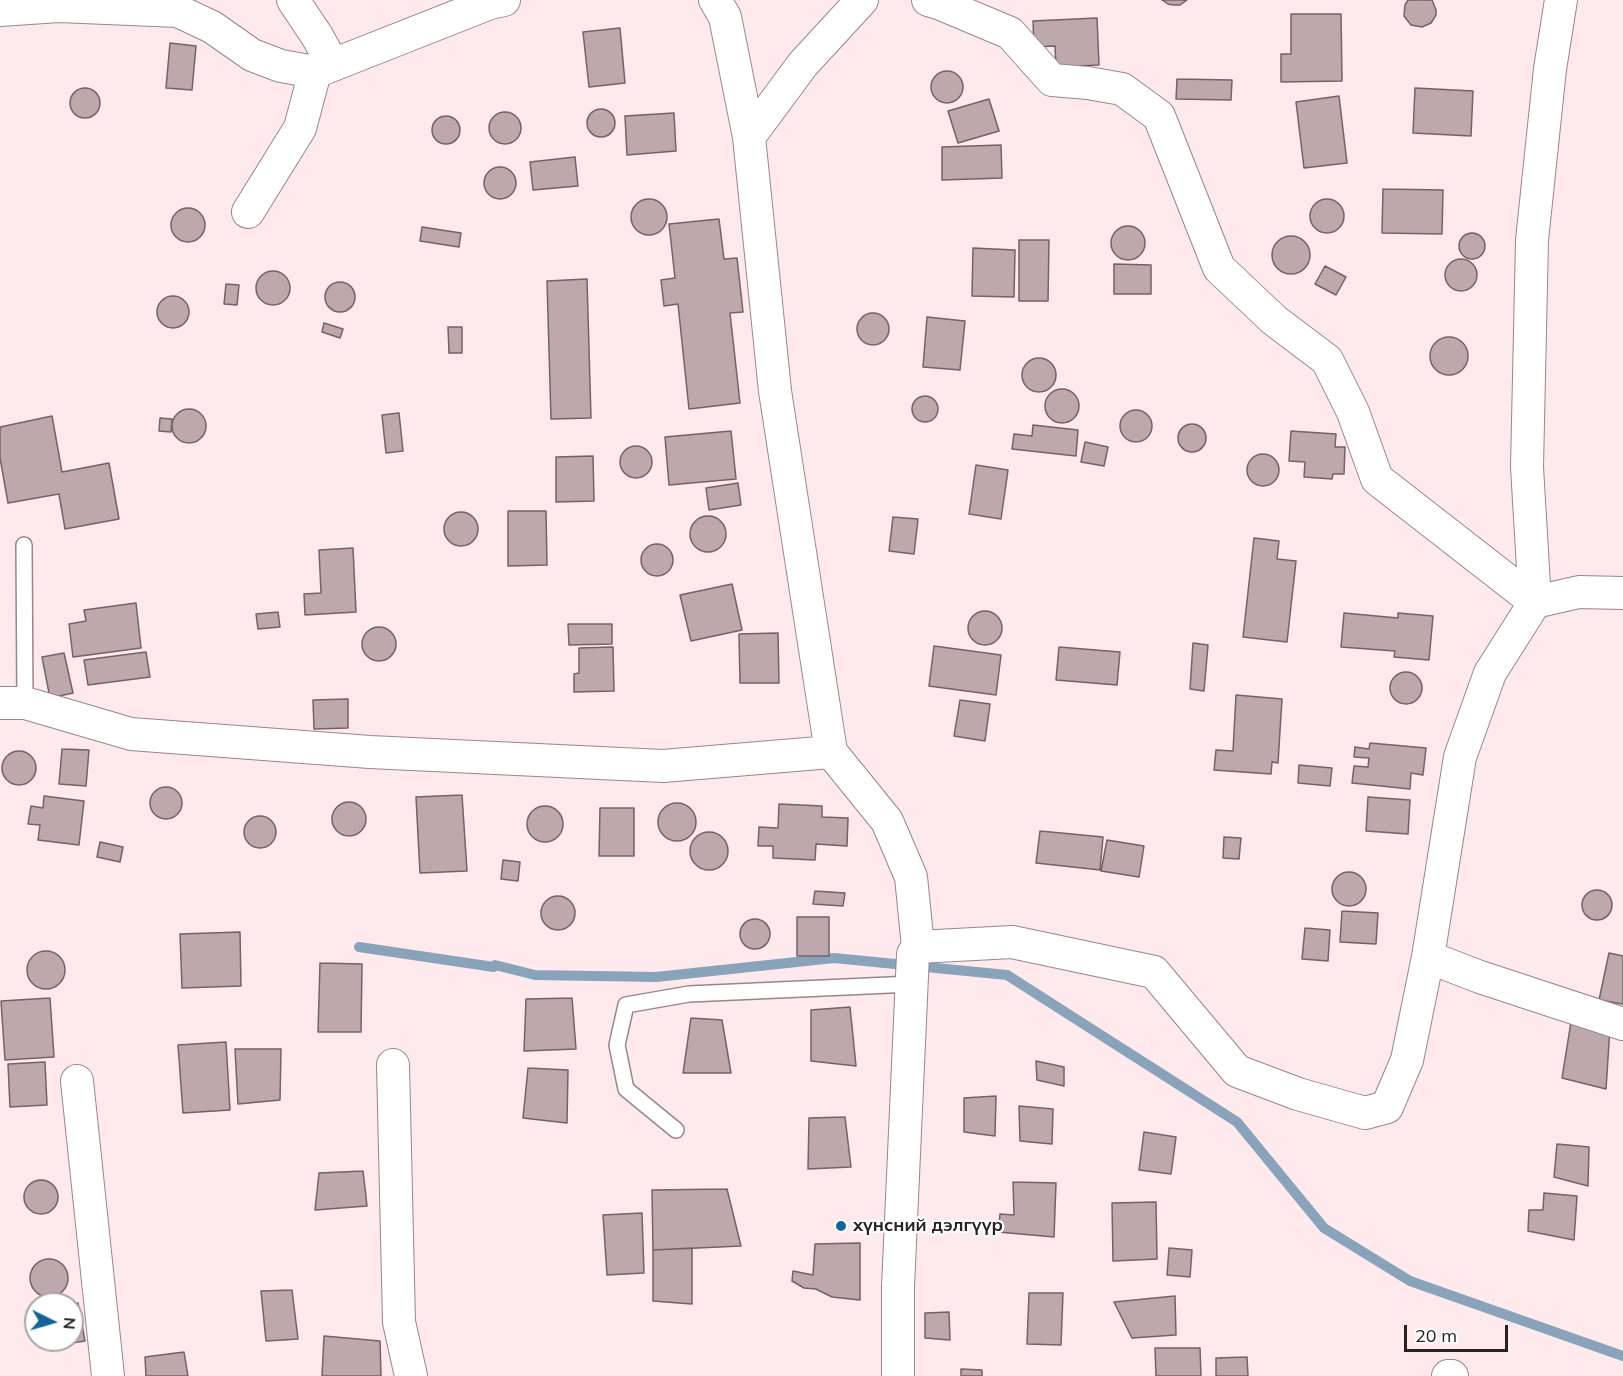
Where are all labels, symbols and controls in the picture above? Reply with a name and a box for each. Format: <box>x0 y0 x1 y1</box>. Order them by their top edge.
place label: хүнсний дэлгүүр <box>853 1215 1003 1237</box>
marker: хүнсний дэлгүүр <box>834 1219 848 1233</box>
north arrow <box>24 1292 84 1352</box>
scale bar <box>1407 1313 1510 1351</box>
text: N <box>59 1316 80 1330</box>
text: 20 m <box>1415 1324 1457 1347</box>

